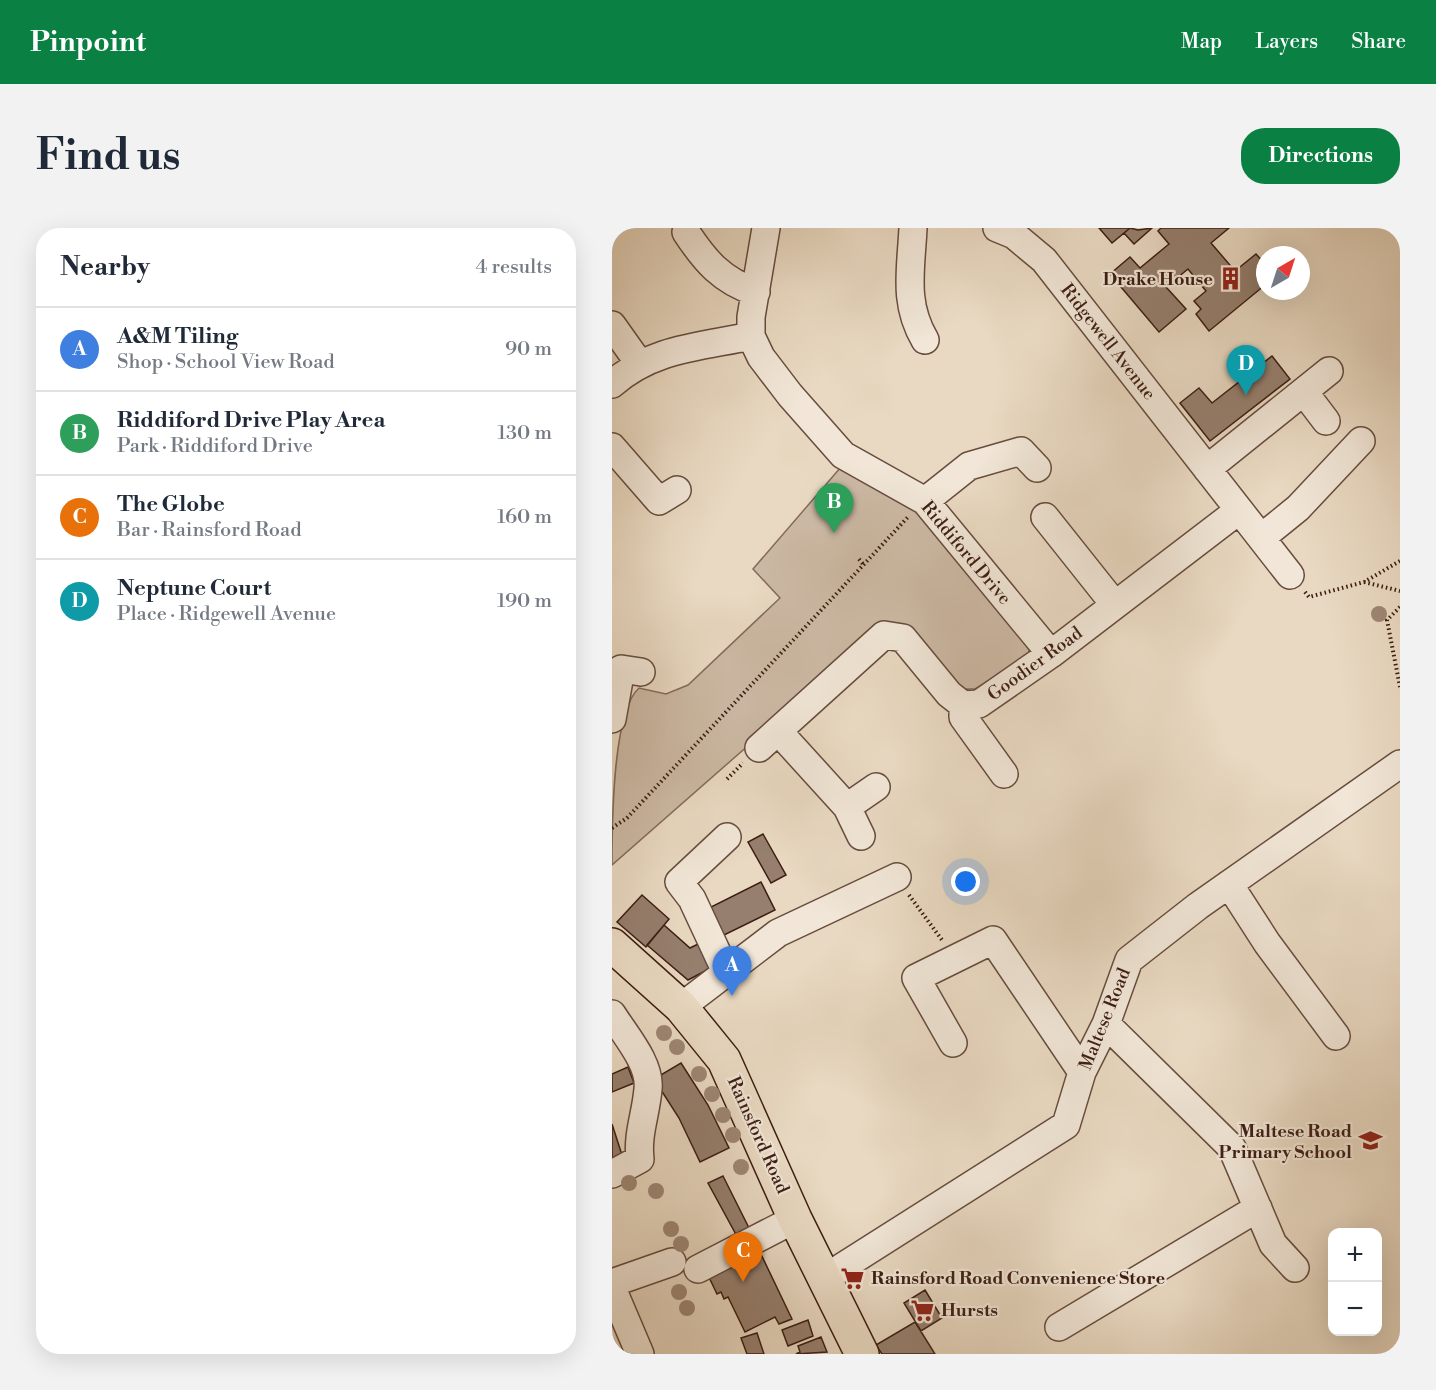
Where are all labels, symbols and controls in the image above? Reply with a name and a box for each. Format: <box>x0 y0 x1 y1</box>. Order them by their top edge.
text: Pinpoint <box>30 25 146 60</box>
text: Map <box>1181 29 1222 55</box>
text: Layers <box>1255 29 1318 55</box>
text: Share <box>1351 29 1406 55</box>
button: Directions <box>1241 128 1400 184</box>
text: Find us <box>36 130 180 183</box>
north arrow <box>1256 246 1310 300</box>
text: Nearby <box>60 251 150 283</box>
text: 4 results <box>475 255 552 280</box>
building icon: Drake House <box>1218 266 1244 292</box>
place label: Drake House <box>1103 268 1213 291</box>
street label: Ridgewell Avenue <box>1055 279 1161 405</box>
text: A&M Tiling <box>117 323 238 350</box>
text: A <box>72 337 87 362</box>
text: 90 m <box>505 337 552 362</box>
pin: D <box>1226 346 1266 395</box>
text: Shop · School View Road <box>117 350 335 375</box>
text: Riddiford Drive Play Area <box>117 407 385 434</box>
text: B <box>72 421 87 446</box>
text: 130 m <box>497 421 552 446</box>
text: Park · Riddiford Drive <box>117 434 313 459</box>
pin: B <box>814 484 854 533</box>
text: The Globe <box>117 491 225 518</box>
street label: Riddiford Drive <box>916 496 1016 610</box>
text: C <box>72 505 87 530</box>
text: 160 m <box>497 505 552 530</box>
text: Bar · Rainsford Road <box>117 518 302 543</box>
text: Neptune Court <box>117 575 271 602</box>
text: D <box>72 589 87 614</box>
text: 190 m <box>497 589 552 614</box>
text: Place · Ridgewell Avenue <box>117 602 336 627</box>
street label: Goodier Road <box>983 621 1088 706</box>
your location <box>951 867 980 896</box>
pin: A <box>712 946 752 996</box>
street label: Maltese Road <box>1074 964 1136 1073</box>
street label: Rainsford Road <box>722 1073 794 1198</box>
place label: Maltese Road Primary School <box>1219 1120 1352 1164</box>
school or university icon: Maltese Road Primary School <box>1357 1128 1383 1154</box>
map controls <box>1328 1228 1382 1336</box>
button: + <box>1328 1228 1382 1282</box>
pin: C <box>724 1232 762 1282</box>
supermarket icon: Rainsford Road Convenience Store <box>840 1265 866 1291</box>
place label: Rainsford Road Convenience Store <box>871 1267 1165 1290</box>
button: − <box>1328 1282 1382 1336</box>
supermarket icon: Hursts <box>910 1297 936 1323</box>
place label: Hursts <box>941 1299 998 1322</box>

